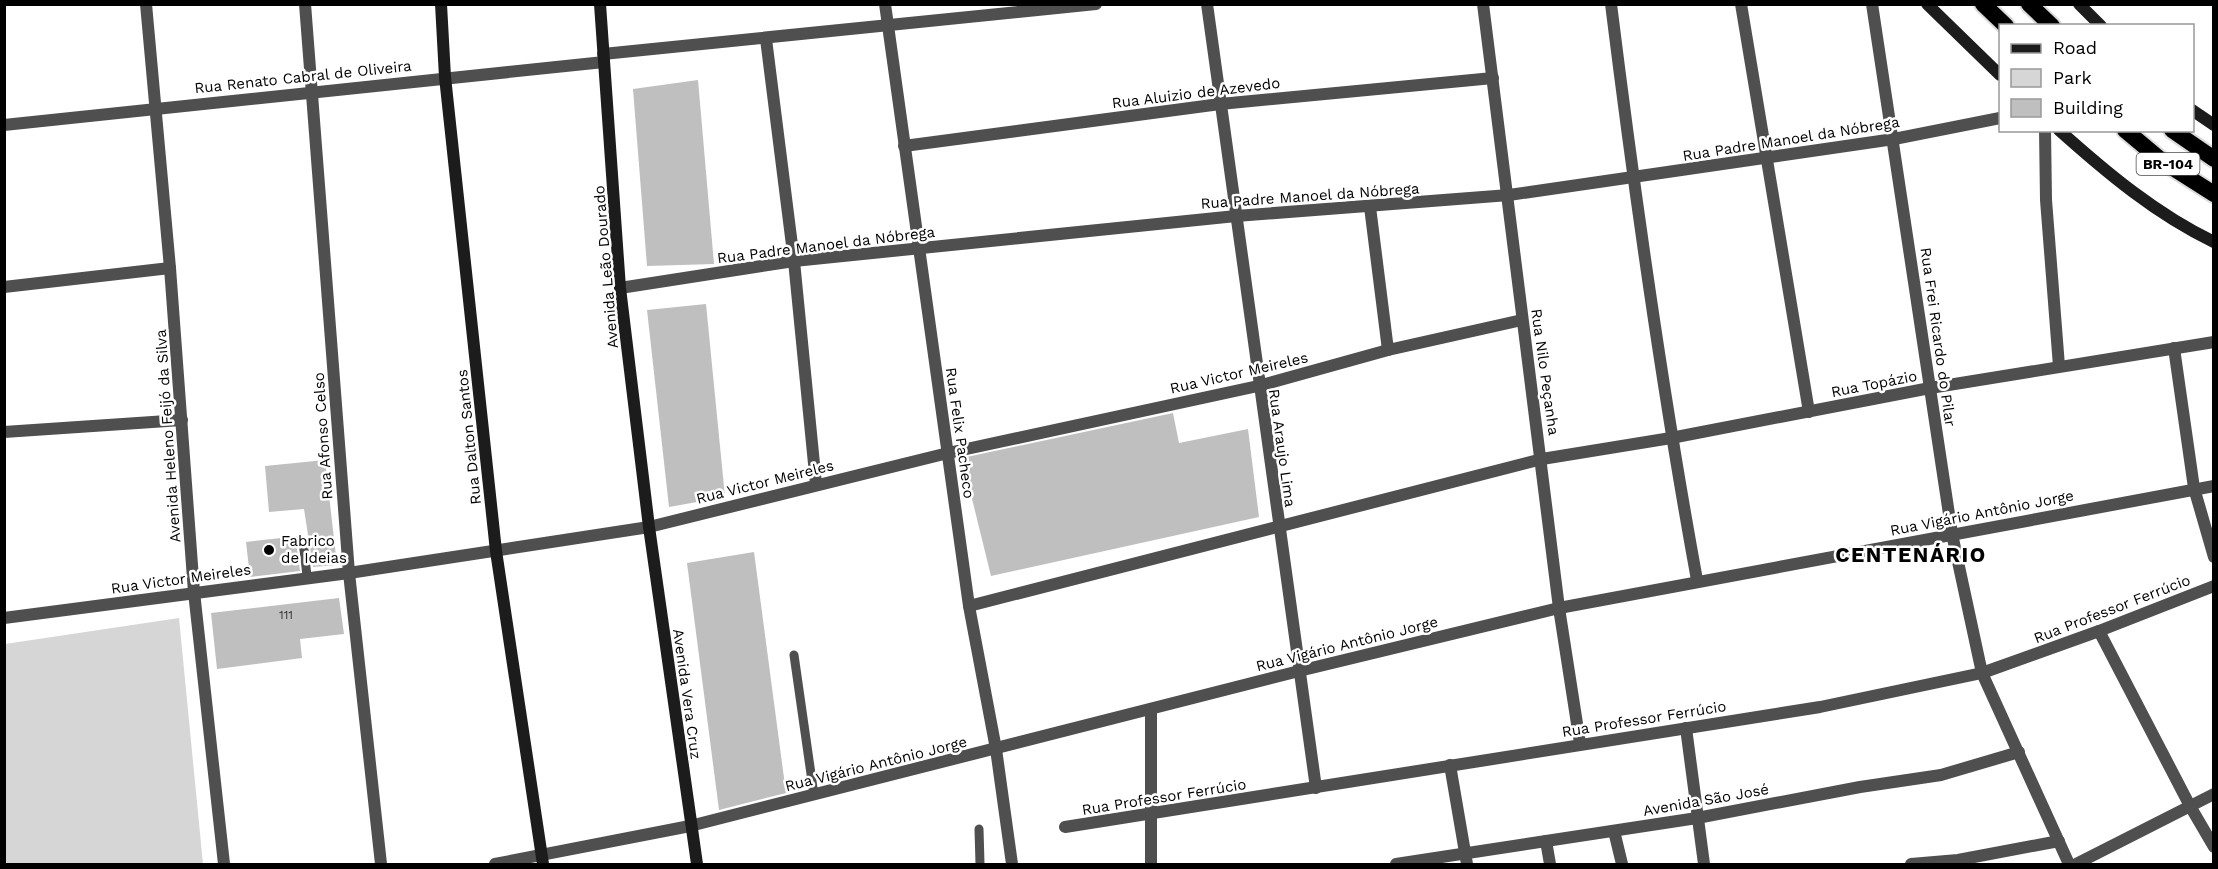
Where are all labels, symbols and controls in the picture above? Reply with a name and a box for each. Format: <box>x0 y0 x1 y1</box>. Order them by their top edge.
legend <box>1999 24 2194 132</box>
text: Road <box>2053 37 2097 58</box>
street label: Rua Renato Cabral de Oliveira <box>194 57 413 97</box>
text: Park <box>2053 67 2092 88</box>
street label: Rua Aluizio de Azevedo <box>1111 74 1281 112</box>
text: Building <box>2053 97 2123 118</box>
street label: Rua Padre Manoel da Nóbrega <box>1681 113 1901 165</box>
road number: BR-104 <box>2136 153 2200 175</box>
street label: Rua Padre Manoel da Nóbrega <box>1200 179 1421 213</box>
street label: Avenida Leão Dourado <box>590 185 622 349</box>
street label: Rua Padre Manoel da Nóbrega <box>716 223 936 267</box>
street label: Rua Frei Ricardo do Pilar <box>1917 246 1959 428</box>
street label: Rua Nilo Peçanha <box>1527 308 1563 437</box>
street label: Avenida Heleno Feijó da Silva <box>152 328 184 543</box>
street label: Rua Victor Meireles <box>1168 348 1310 398</box>
street label: Rua Felix Pacheco <box>942 366 978 500</box>
street label: Rua Topázio <box>1829 367 1919 401</box>
street label: Rua Dalton Santos <box>453 368 485 506</box>
street label: Rua Afonso Celso <box>310 372 336 500</box>
street label: Rua Araujo Lima <box>1265 388 1299 509</box>
street label: Rua Victor Meireles <box>694 456 836 508</box>
street label: Rua Vigário Antônio Jorge <box>1889 486 2075 540</box>
place label: Fabrico de Ideias <box>281 532 347 567</box>
district label: CENTENÁRIO <box>1835 542 1987 567</box>
marker: Fabrico de Ideias <box>262 543 276 557</box>
street label: Rua Victor Meireles <box>110 560 252 598</box>
street label: Rua Professor Ferrúcio <box>2031 571 2193 647</box>
house number: 111 <box>279 608 293 622</box>
street label: Rua Vigário Antônio Jorge <box>1254 613 1440 675</box>
street label: Avenida Vera Cruz <box>669 627 705 761</box>
street label: Rua Professor Ferrúcio <box>1561 697 1727 741</box>
street label: Rua Vigário Antônio Jorge <box>783 733 969 795</box>
street label: Rua Professor Ferrúcio <box>1081 775 1247 819</box>
street label: Avenida São José <box>1642 780 1770 820</box>

